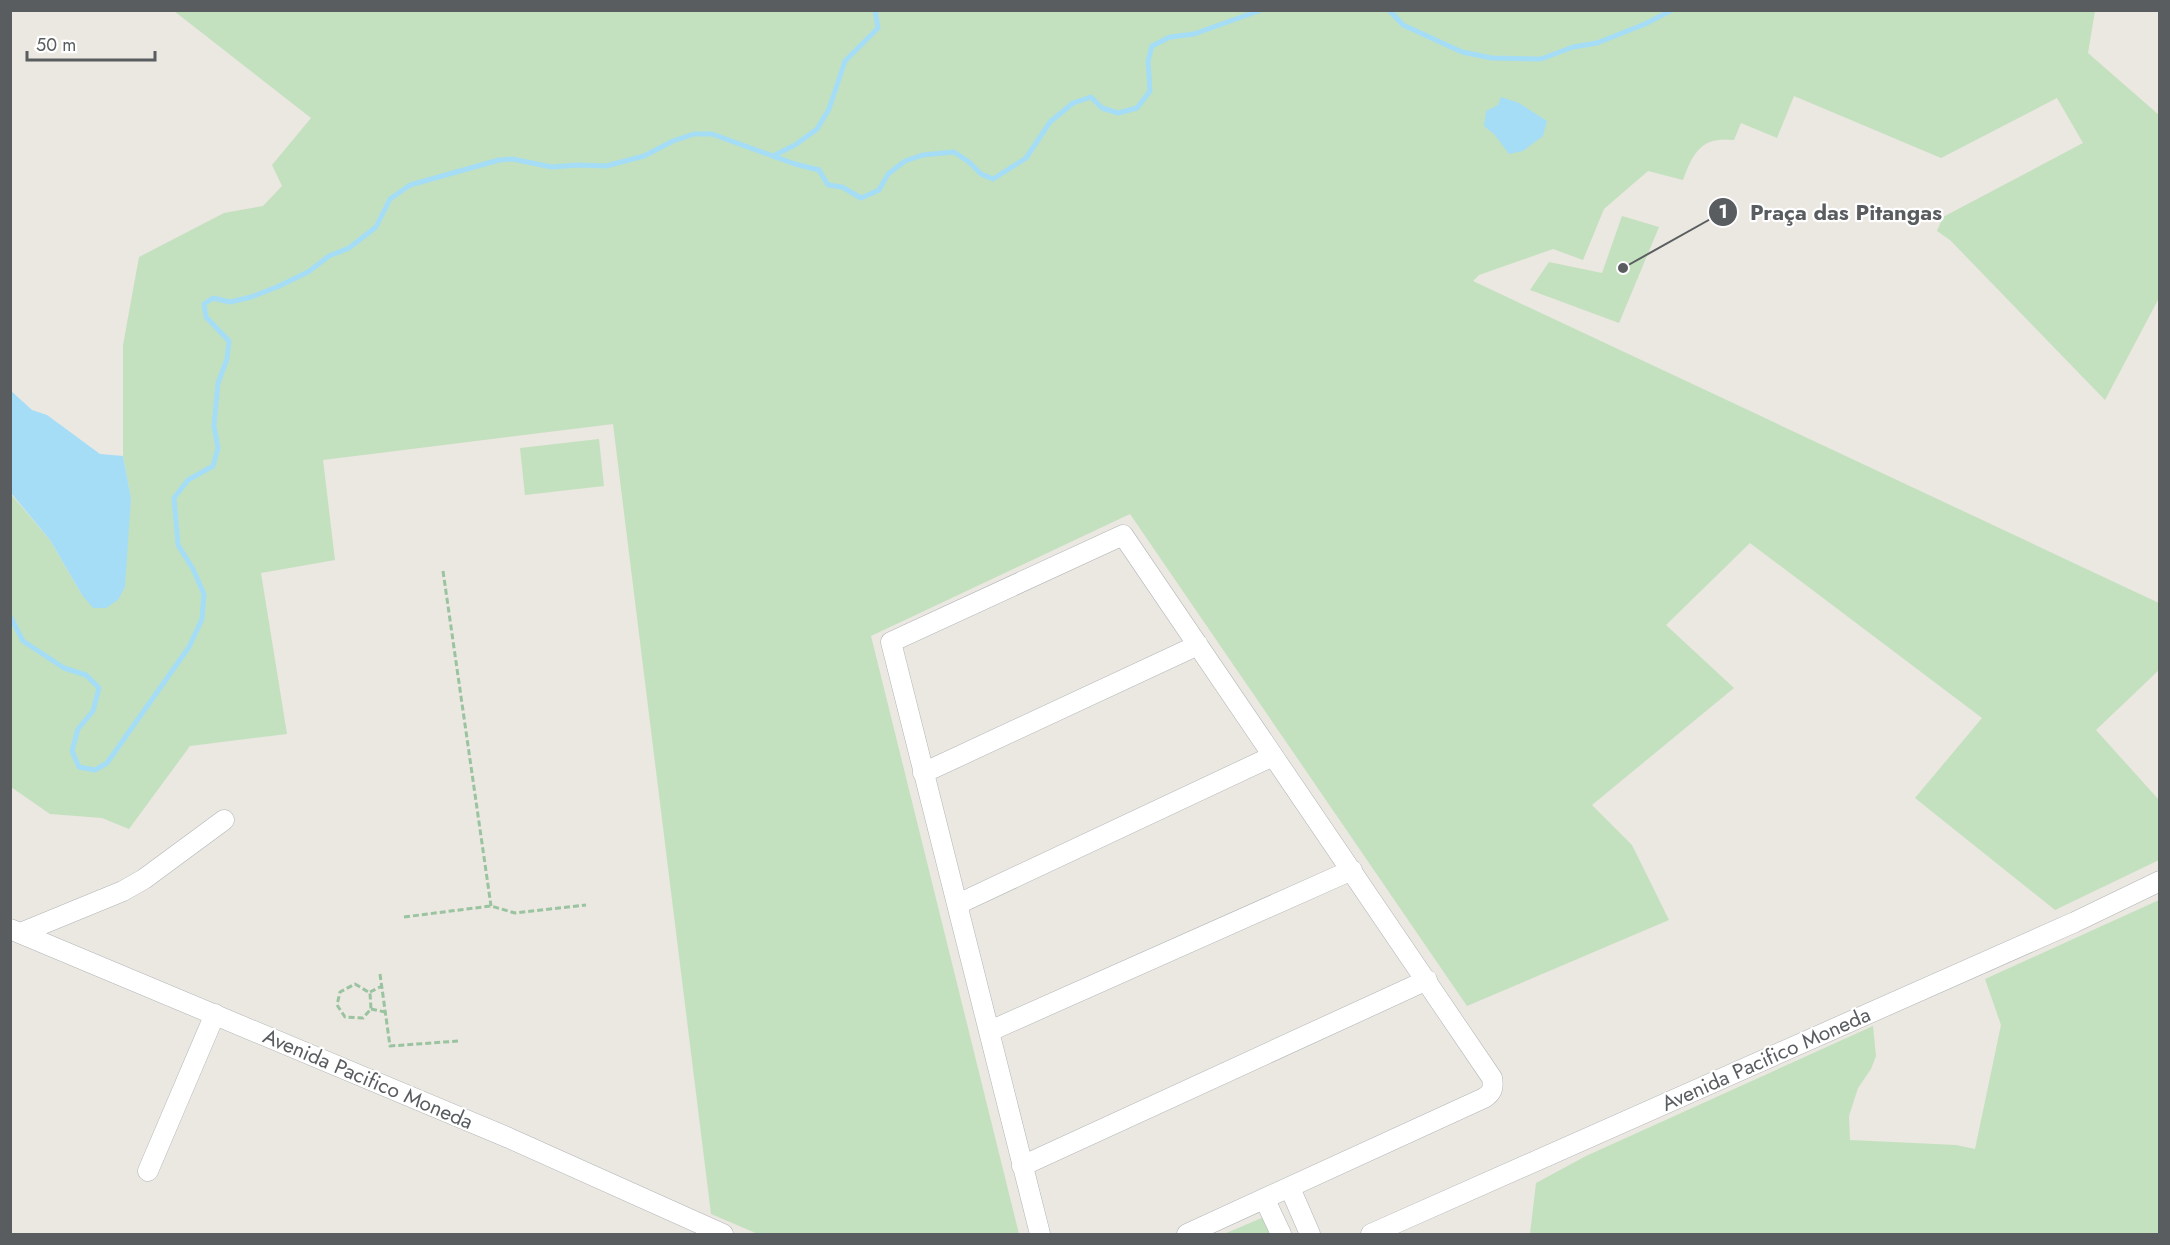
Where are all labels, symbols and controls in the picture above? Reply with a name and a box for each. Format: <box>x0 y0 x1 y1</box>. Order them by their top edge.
scale bar <box>27 24 154 62</box>
text: 50 m <box>36 32 76 58</box>
callout: Praça das Pitangas <box>1708 192 1954 232</box>
text: Praça das Pitangas <box>1750 196 1942 228</box>
text: 1 <box>1718 199 1728 225</box>
street label: Avenida Pacifico Moneda <box>1657 999 1875 1119</box>
street label: Avenida Pacifico Moneda <box>258 1021 478 1137</box>

